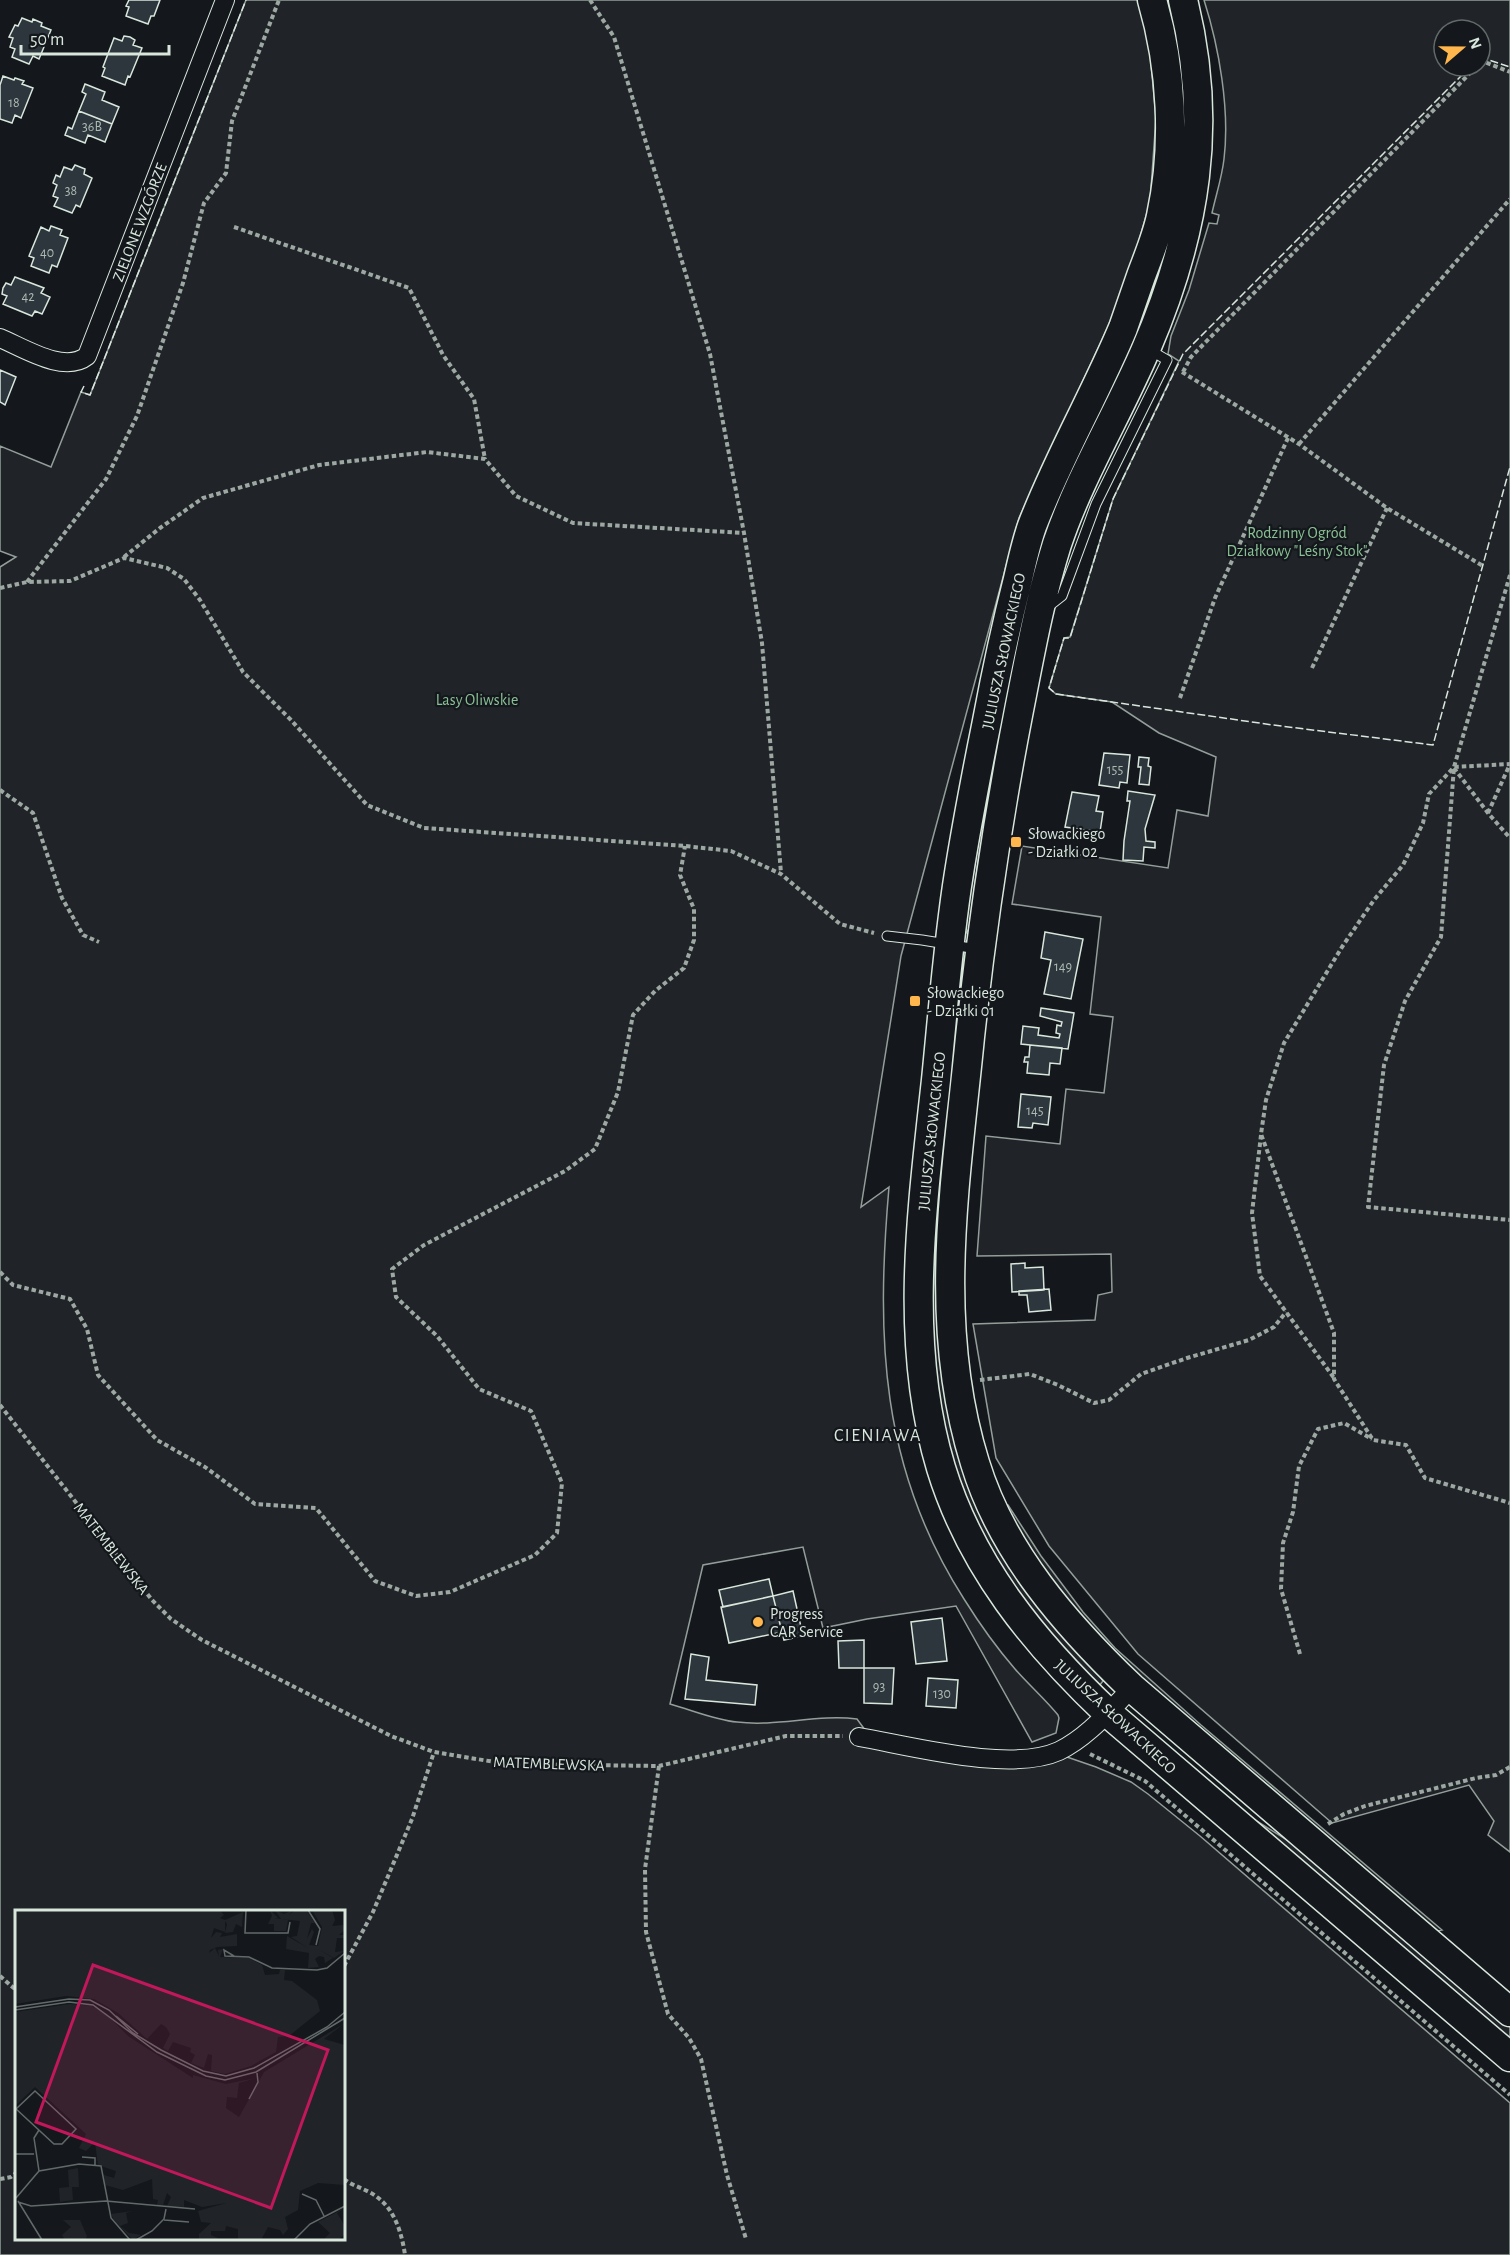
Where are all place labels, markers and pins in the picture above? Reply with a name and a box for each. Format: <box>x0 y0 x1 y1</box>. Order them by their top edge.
place label: Słowackiego - Działki 02 <box>1028 826 1106 860</box>
marker: Słowackiego - Działki 02 <box>1009 835 1023 849</box>
place label: Słowackiego - Działki 01 <box>927 985 1005 1019</box>
marker: Słowackiego - Działki 01 <box>908 994 922 1008</box>
place label: Progress CAR Service <box>770 1606 843 1640</box>
marker: Progress CAR Service <box>751 1615 765 1629</box>

